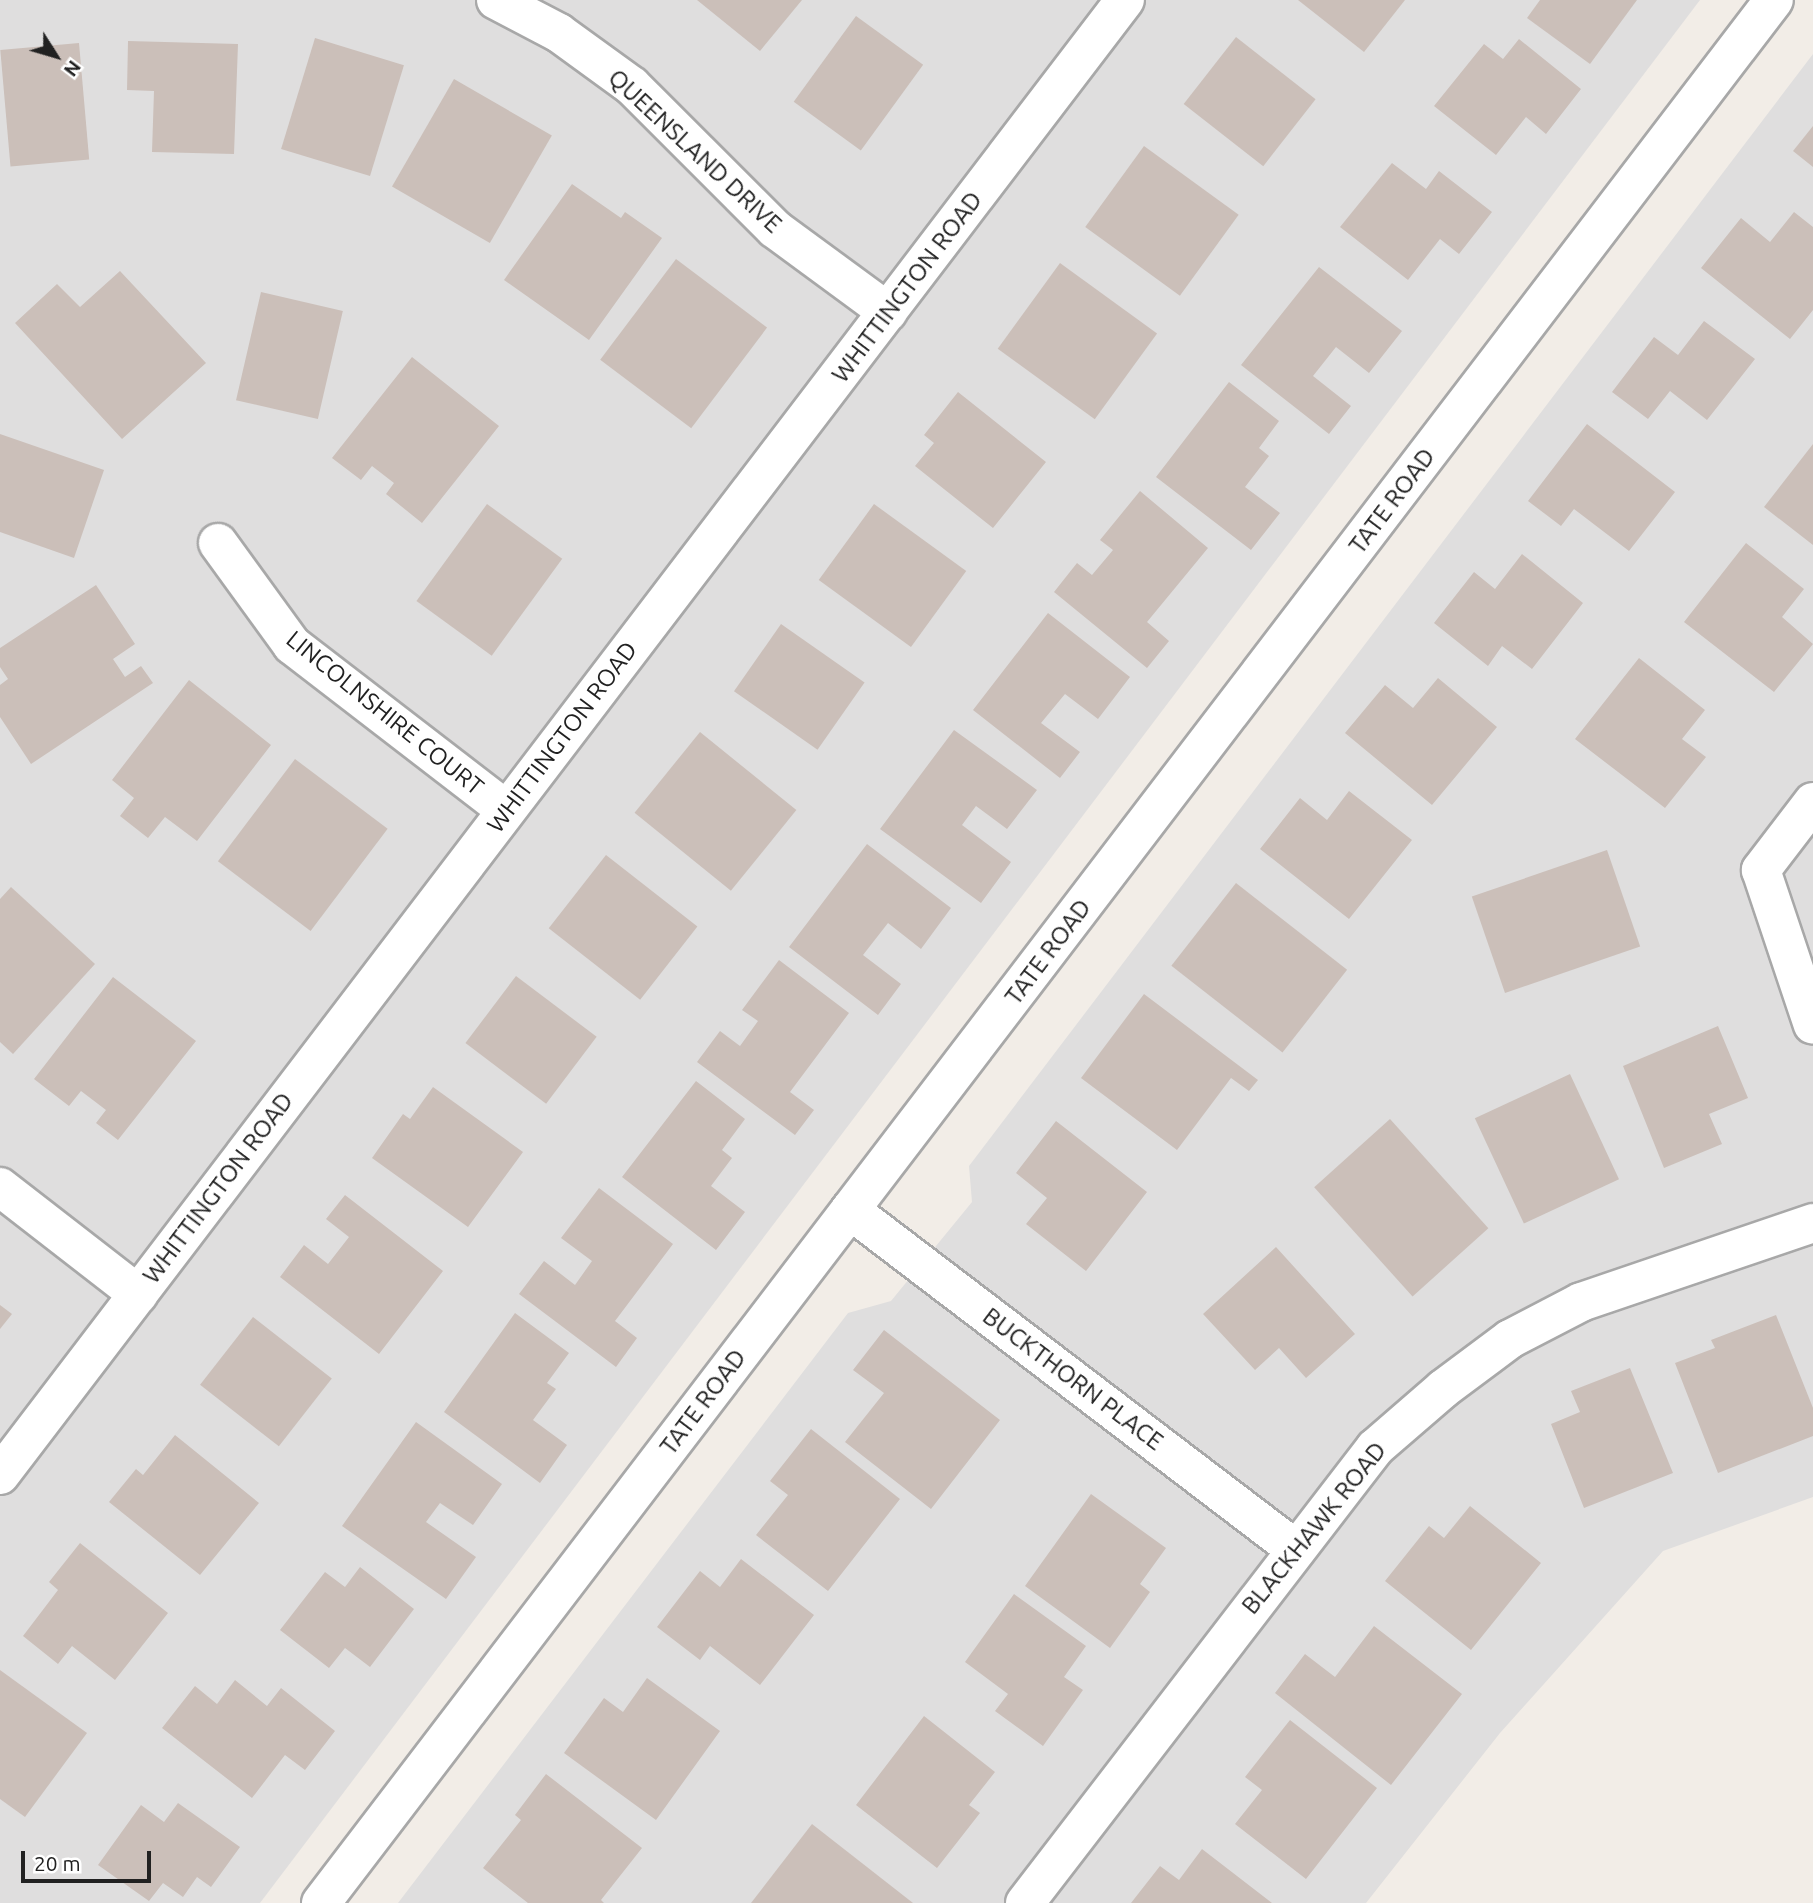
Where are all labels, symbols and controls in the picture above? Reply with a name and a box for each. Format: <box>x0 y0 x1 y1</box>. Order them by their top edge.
north arrow <box>21 21 91 91</box>
text: N <box>60 56 86 81</box>
street label: QUEENSLAND DRIVE <box>602 63 788 239</box>
street label: WHITTINGTON ROAD <box>826 186 988 388</box>
street label: TATE ROAD <box>1343 443 1441 559</box>
street label: LINCOLNSHIRE COURT <box>281 625 489 801</box>
street label: WHITTINGTON ROAD <box>481 636 643 838</box>
street label: TATE ROAD <box>999 894 1097 1010</box>
street label: WHITTINGTON ROAD <box>137 1087 299 1289</box>
street label: BUCKTHORN PLACE <box>977 1302 1169 1456</box>
street label: TATE ROAD <box>654 1344 752 1460</box>
street label: BLACKHAWK ROAD <box>1236 1436 1392 1620</box>
scale bar <box>24 1836 154 1880</box>
text: 20 m <box>34 1851 81 1875</box>

